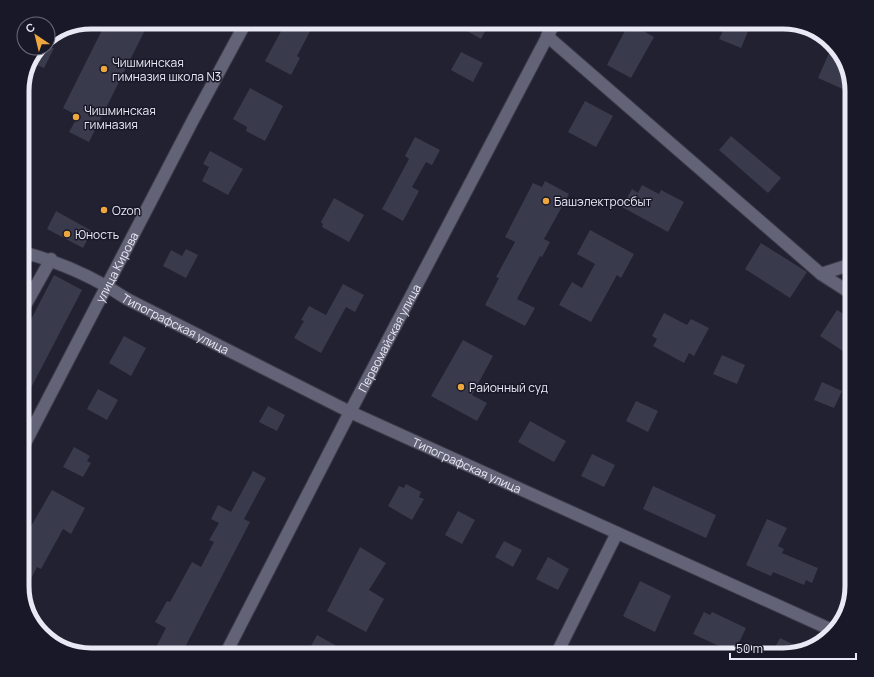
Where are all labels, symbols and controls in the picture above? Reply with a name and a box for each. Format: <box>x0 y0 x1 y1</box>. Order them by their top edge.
north arrow <box>16 16 56 56</box>
text: С <box>22 19 38 36</box>
place label: Чишминская гимназия школа N3 <box>112 54 221 85</box>
marker: Чишминская гимназия школа N3 <box>99 64 109 74</box>
place label: Чишминская гимназия <box>84 102 156 133</box>
marker: Чишминская гимназия <box>71 112 81 122</box>
place label: Башэлектросбыт <box>554 193 652 210</box>
marker: Башэлектросбыт <box>541 196 551 206</box>
place label: Ozon <box>112 202 141 219</box>
marker: Ozon <box>99 205 109 215</box>
place label: Юность <box>75 226 119 243</box>
marker: Юность <box>62 229 72 239</box>
street label: улица Кирова <box>91 229 142 305</box>
street label: Первомайская улица <box>354 281 424 395</box>
street label: Типографская улица <box>118 289 232 358</box>
place label: Районный суд <box>469 379 548 396</box>
marker: Районный суд <box>456 382 466 392</box>
street label: Типографская улица <box>410 433 524 497</box>
scale bar <box>730 635 856 661</box>
text: 50 m <box>736 640 763 657</box>

